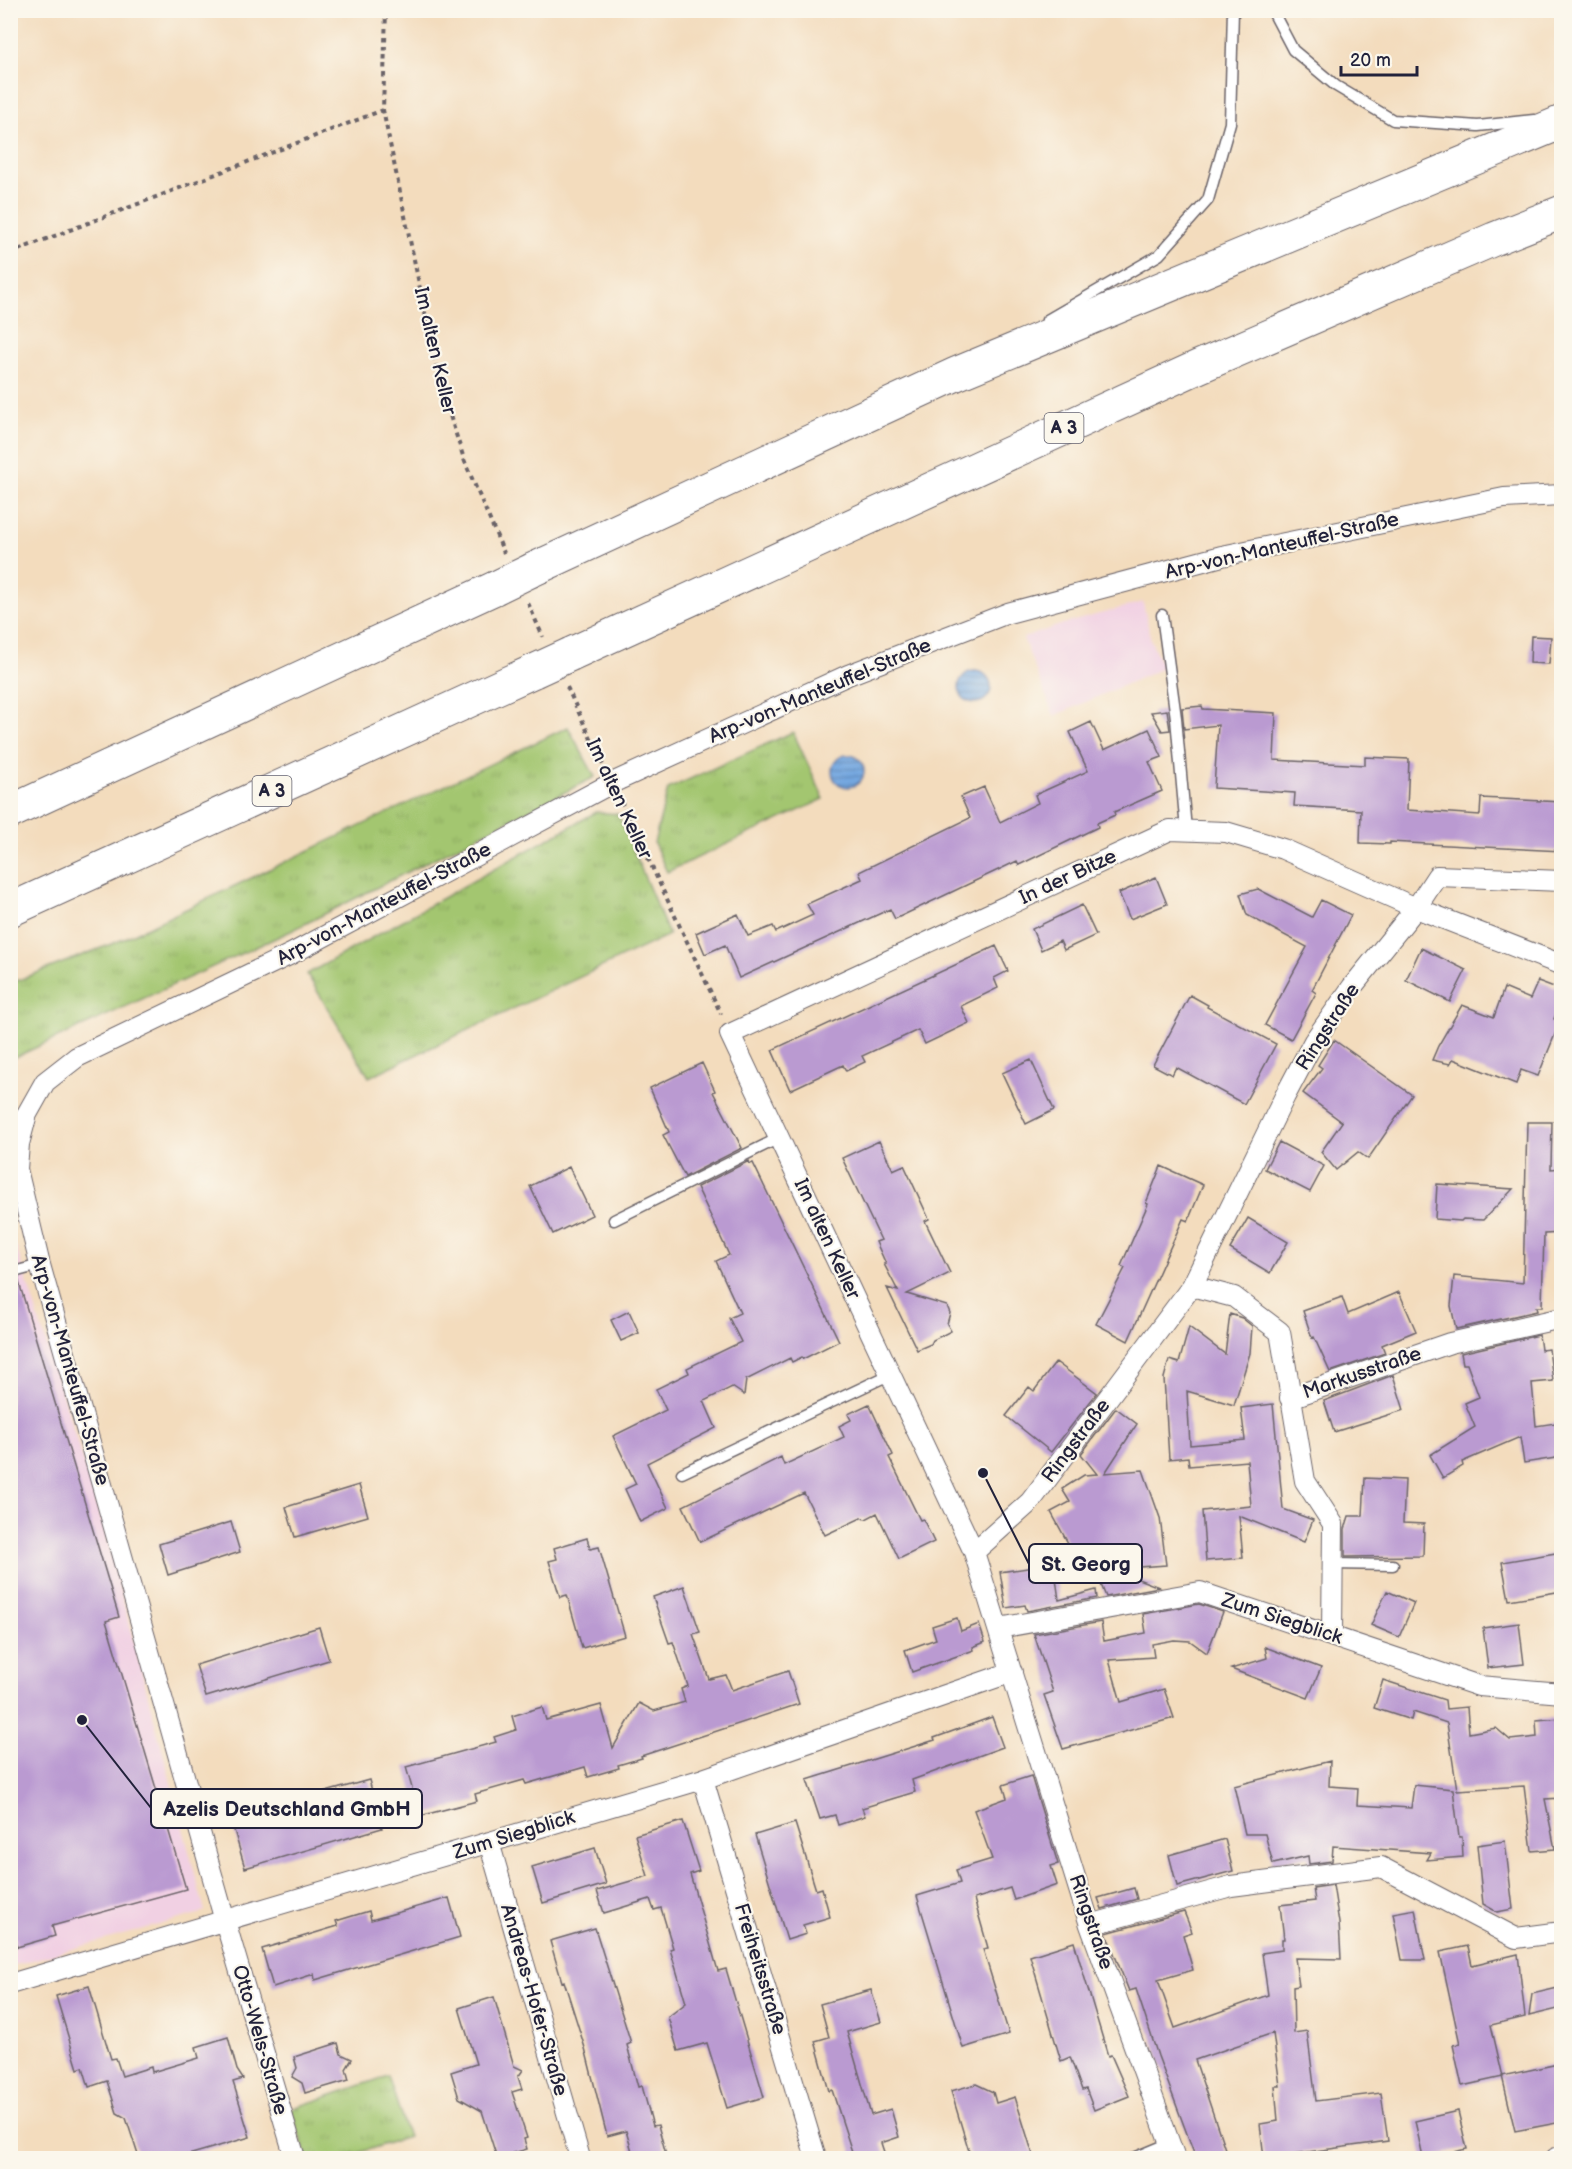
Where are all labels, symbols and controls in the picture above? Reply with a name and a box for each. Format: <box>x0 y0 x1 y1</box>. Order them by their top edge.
scale bar <box>1341 39 1418 77</box>
text: 20 m <box>1350 50 1391 71</box>
street label: Im alten Keller <box>409 285 462 418</box>
road number: A 3 <box>1044 413 1084 443</box>
street label: Arp-von-Manteuffel-Straße <box>1163 507 1401 585</box>
street label: Arp-von-Manteuffel-Straße <box>705 633 935 749</box>
street label: Im alten Keller <box>581 735 658 864</box>
road number: A 3 <box>252 776 292 806</box>
street label: Arp-von-Manteuffel-Straße <box>273 837 495 971</box>
street label: In der Bitze <box>1016 844 1121 910</box>
street label: Ringstraße <box>1291 979 1365 1075</box>
street label: Im alten Keller <box>789 1175 866 1304</box>
street label: Arp-von-Manteuffel-Straße <box>25 1252 115 1488</box>
street label: Markusstraße <box>1300 1341 1425 1404</box>
street label: Ringstraße <box>1037 1394 1115 1488</box>
callout: St. Georg <box>1029 1544 1142 1583</box>
text: St. Georg <box>1041 1552 1131 1577</box>
street label: Zum Siegblick <box>1218 1588 1346 1650</box>
callout: Azelis Deutschland GmbH <box>151 1789 422 1828</box>
text: Azelis Deutschland GmbH <box>162 1797 411 1822</box>
street label: Zum Siegblick <box>450 1805 578 1865</box>
street label: Ringstraße <box>1064 1871 1118 1973</box>
street label: Andreas-Hofer-Straße <box>495 1901 573 2099</box>
street label: Freiheitsstraße <box>729 1901 791 2038</box>
street label: Otto-Wels-Straße <box>227 1962 293 2118</box>

